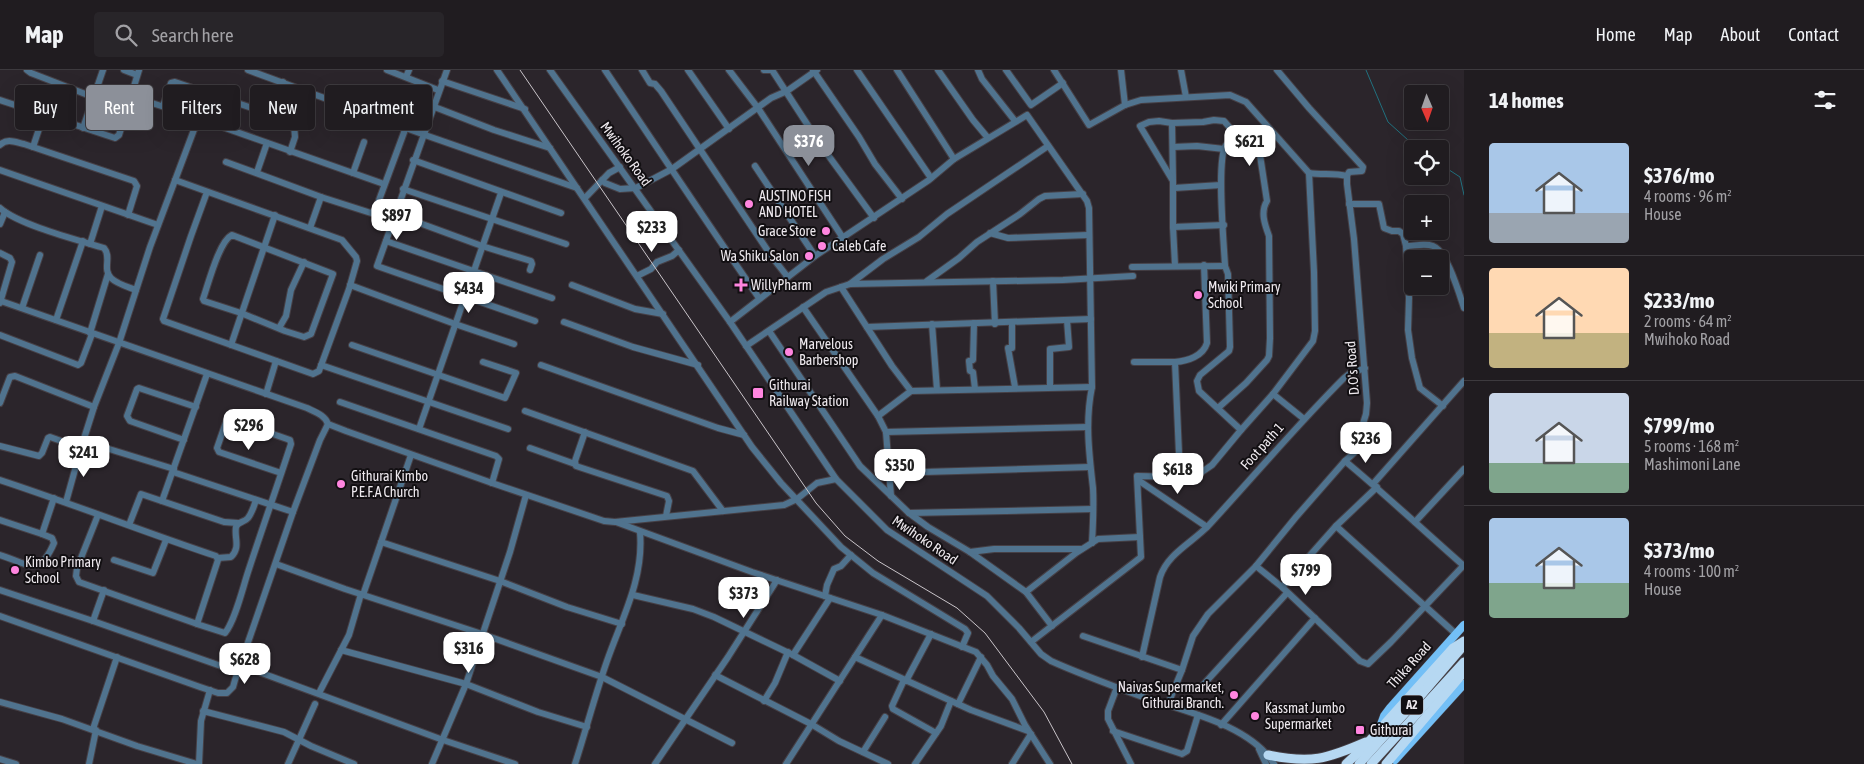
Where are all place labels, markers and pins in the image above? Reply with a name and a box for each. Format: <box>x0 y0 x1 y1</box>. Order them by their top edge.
pin: $376 <box>779 124 839 167</box>
pin: $621 <box>1220 124 1280 167</box>
place label: AUSTINO FISH AND HOTEL <box>759 188 831 220</box>
pin: $897 <box>367 198 427 241</box>
marker: AUSTINO FISH AND HOTEL <box>743 198 755 210</box>
pin: $233 <box>622 210 682 253</box>
place label: Grace Store <box>758 223 816 239</box>
marker: Grace Store <box>820 225 832 237</box>
place label: Caleb Cafe <box>832 238 886 254</box>
marker: Caleb Cafe <box>816 240 828 252</box>
place label: Wa Shiku Salon <box>721 248 799 264</box>
marker: Wa Shiku Salon <box>803 250 815 262</box>
pin: $434 <box>439 272 499 314</box>
place label: WillyPharm <box>751 277 812 293</box>
marker: WillyPharm <box>735 279 747 291</box>
place label: Mwiki Primary School <box>1208 279 1281 311</box>
marker: Mwiki Primary School <box>1192 289 1204 301</box>
place label: Marvelous Barbershop <box>799 336 859 368</box>
marker: Marvelous Barbershop <box>783 346 795 358</box>
place label: Githurai Railway Station <box>769 377 849 409</box>
marker: Githurai Railway Station <box>751 386 765 400</box>
pin: $296 <box>219 408 279 451</box>
pin: $236 <box>1336 422 1396 464</box>
pin: $241 <box>54 436 114 478</box>
pin: $350 <box>870 448 930 491</box>
pin: $618 <box>1148 452 1208 495</box>
place label: Githurai Kimbo P.E.F.A Church <box>351 468 428 500</box>
marker: Githurai Kimbo P.E.F.A Church <box>335 478 347 490</box>
place label: Kimbo Primary School <box>25 554 101 586</box>
pin: $799 <box>1276 554 1336 596</box>
marker: Kimbo Primary School <box>9 564 21 576</box>
pin: $373 <box>714 576 774 619</box>
pin: $316 <box>439 632 499 674</box>
pin: $628 <box>215 642 275 685</box>
place label: Naivas Supermarket, Githurai Branch. <box>1118 679 1224 711</box>
marker: Naivas Supermarket, Githurai Branch. <box>1228 689 1240 701</box>
place label: Kassmat Jumbo Supermarket <box>1265 700 1345 732</box>
marker: Kassmat Jumbo Supermarket <box>1249 710 1261 722</box>
place label: Githurai <box>1370 722 1412 738</box>
marker: Githurai <box>1354 724 1366 736</box>

